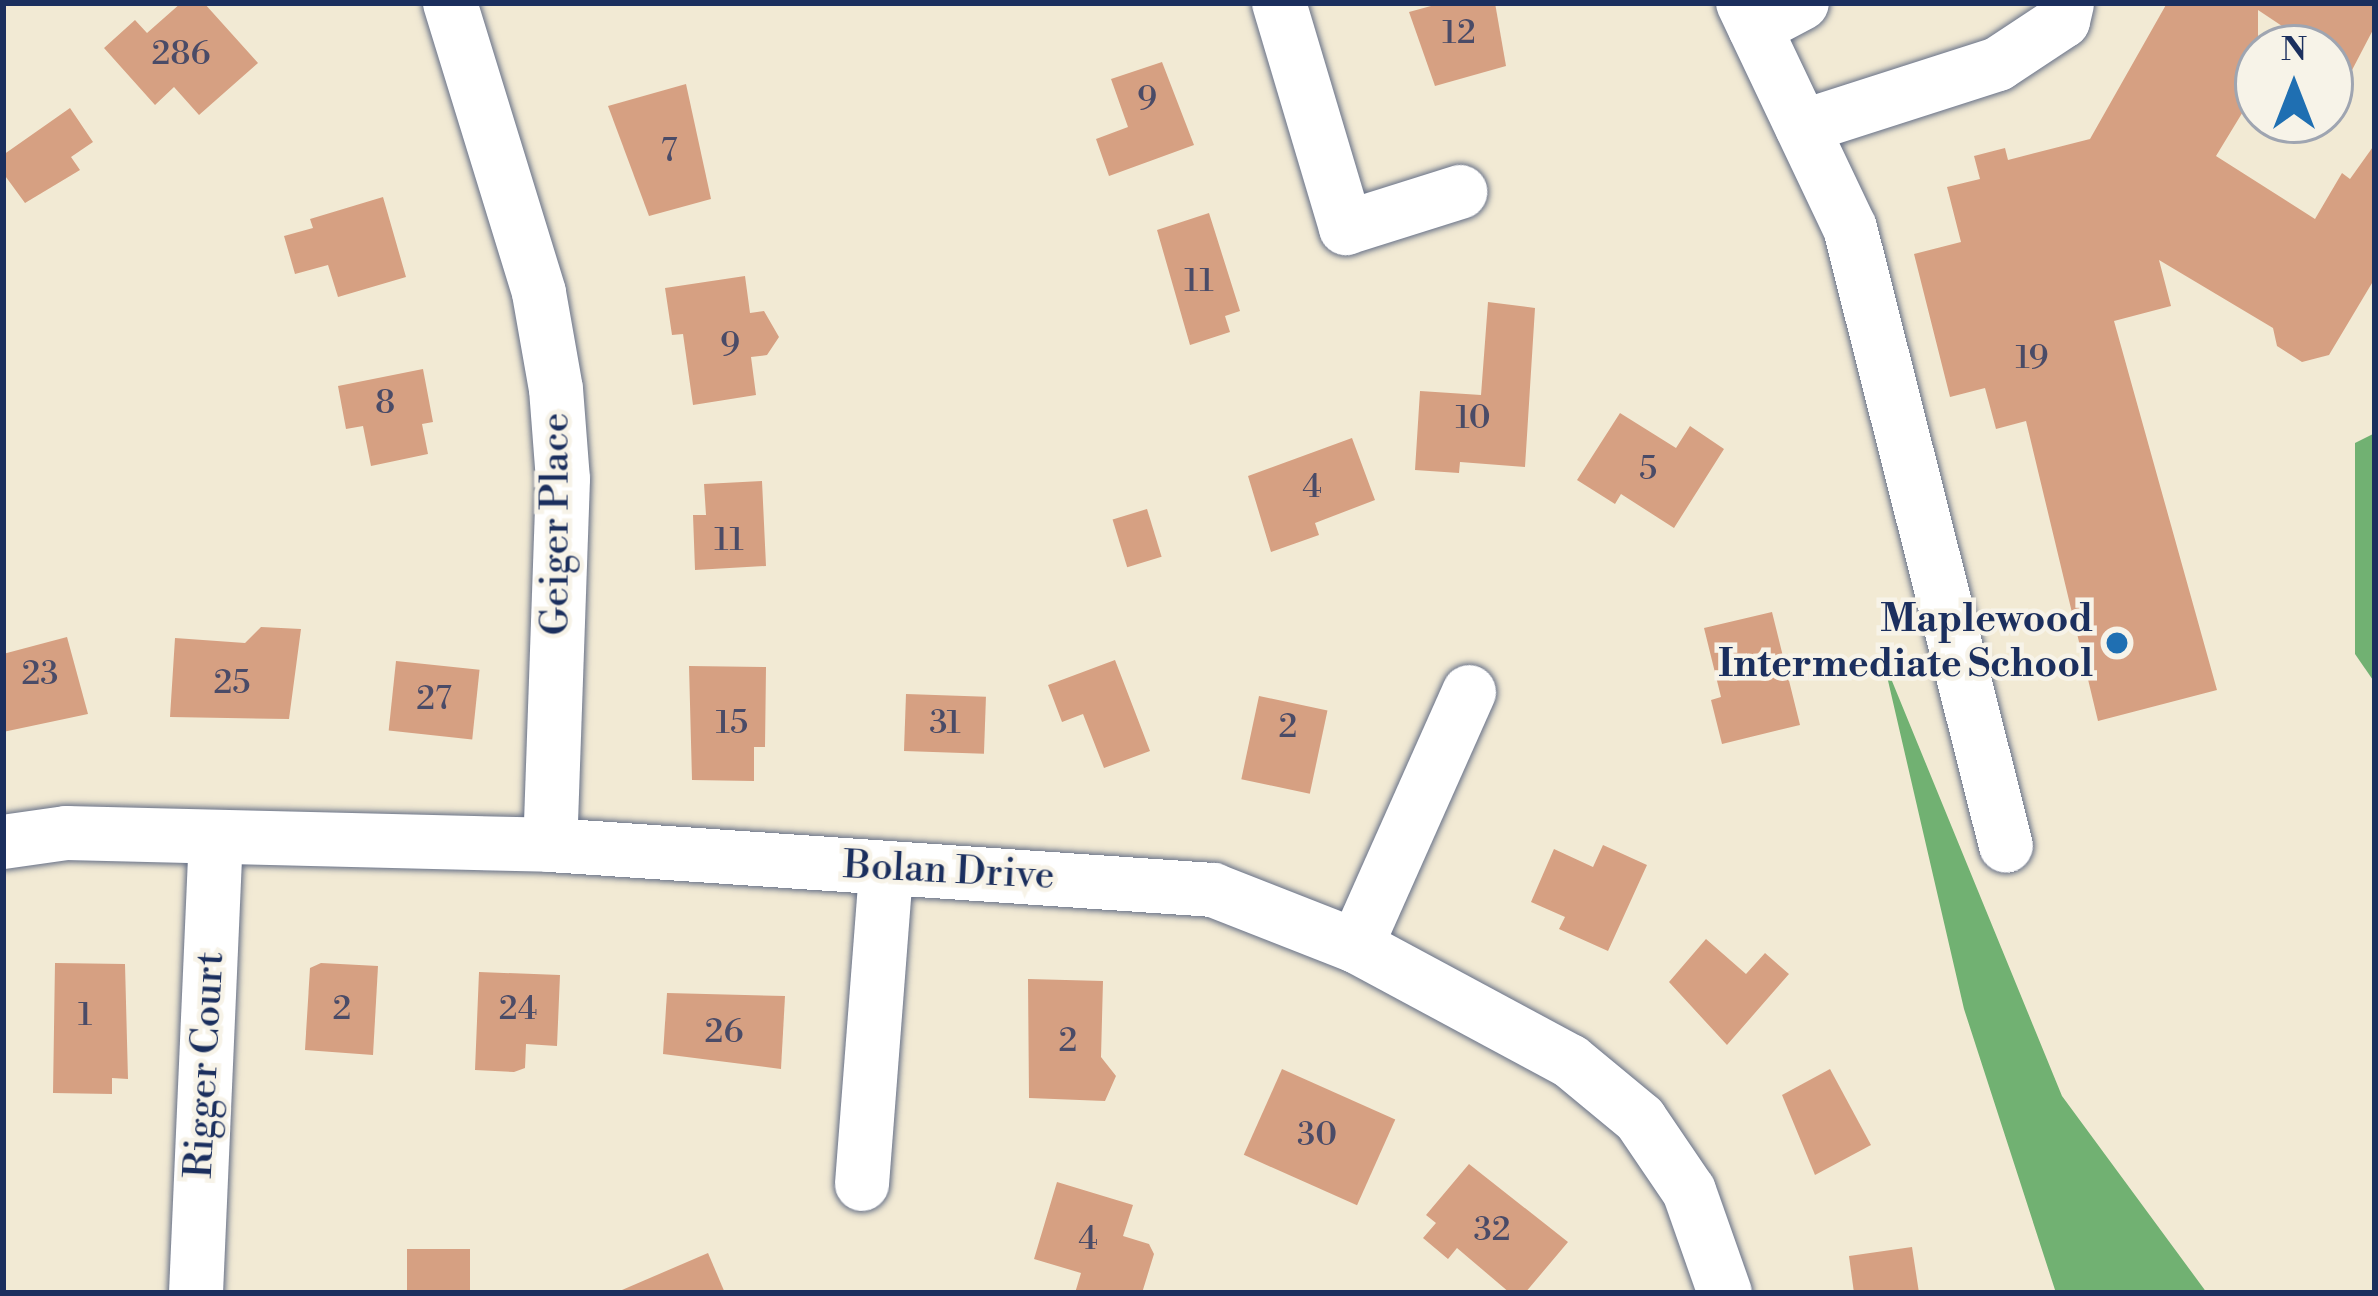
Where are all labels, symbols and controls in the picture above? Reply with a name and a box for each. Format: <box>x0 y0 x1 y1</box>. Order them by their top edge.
house number: 12 <box>1442 14 1476 54</box>
north arrow <box>2234 24 2354 144</box>
text: N <box>2281 30 2307 71</box>
house number: 286 <box>151 35 211 75</box>
house number: 9 <box>1137 80 1157 120</box>
house number: 7 <box>661 132 677 172</box>
house number: 11 <box>1184 262 1214 302</box>
house number: 9 <box>720 326 740 366</box>
house number: 19 <box>2015 339 2049 379</box>
house number: 8 <box>375 384 395 424</box>
house number: 10 <box>1455 399 1491 439</box>
street label: Geiger Place <box>534 413 580 635</box>
house number: 5 <box>1639 450 1657 490</box>
house number: 4 <box>1302 468 1322 508</box>
house number: 11 <box>714 521 744 561</box>
place label: Maplewood Intermediate School <box>1718 598 2093 689</box>
marker: Maplewood Intermediate School <box>2104 630 2130 656</box>
house number: 23 <box>21 655 59 695</box>
house number: 25 <box>214 664 250 704</box>
house number: 27 <box>416 680 452 720</box>
house number: 15 <box>716 704 748 744</box>
house number: 31 <box>929 704 961 744</box>
house number: 2 <box>1279 708 1297 748</box>
street label: Bolan Drive <box>842 843 1056 901</box>
street label: Rigger Court <box>177 950 235 1180</box>
house number: 2 <box>333 990 351 1030</box>
house number: 24 <box>499 990 537 1030</box>
house number: 1 <box>78 996 92 1036</box>
house number: 26 <box>705 1013 743 1053</box>
house number: 2 <box>1059 1022 1077 1062</box>
house number: 30 <box>1297 1116 1337 1156</box>
house number: 32 <box>1473 1211 1511 1251</box>
house number: 4 <box>1078 1220 1098 1260</box>

